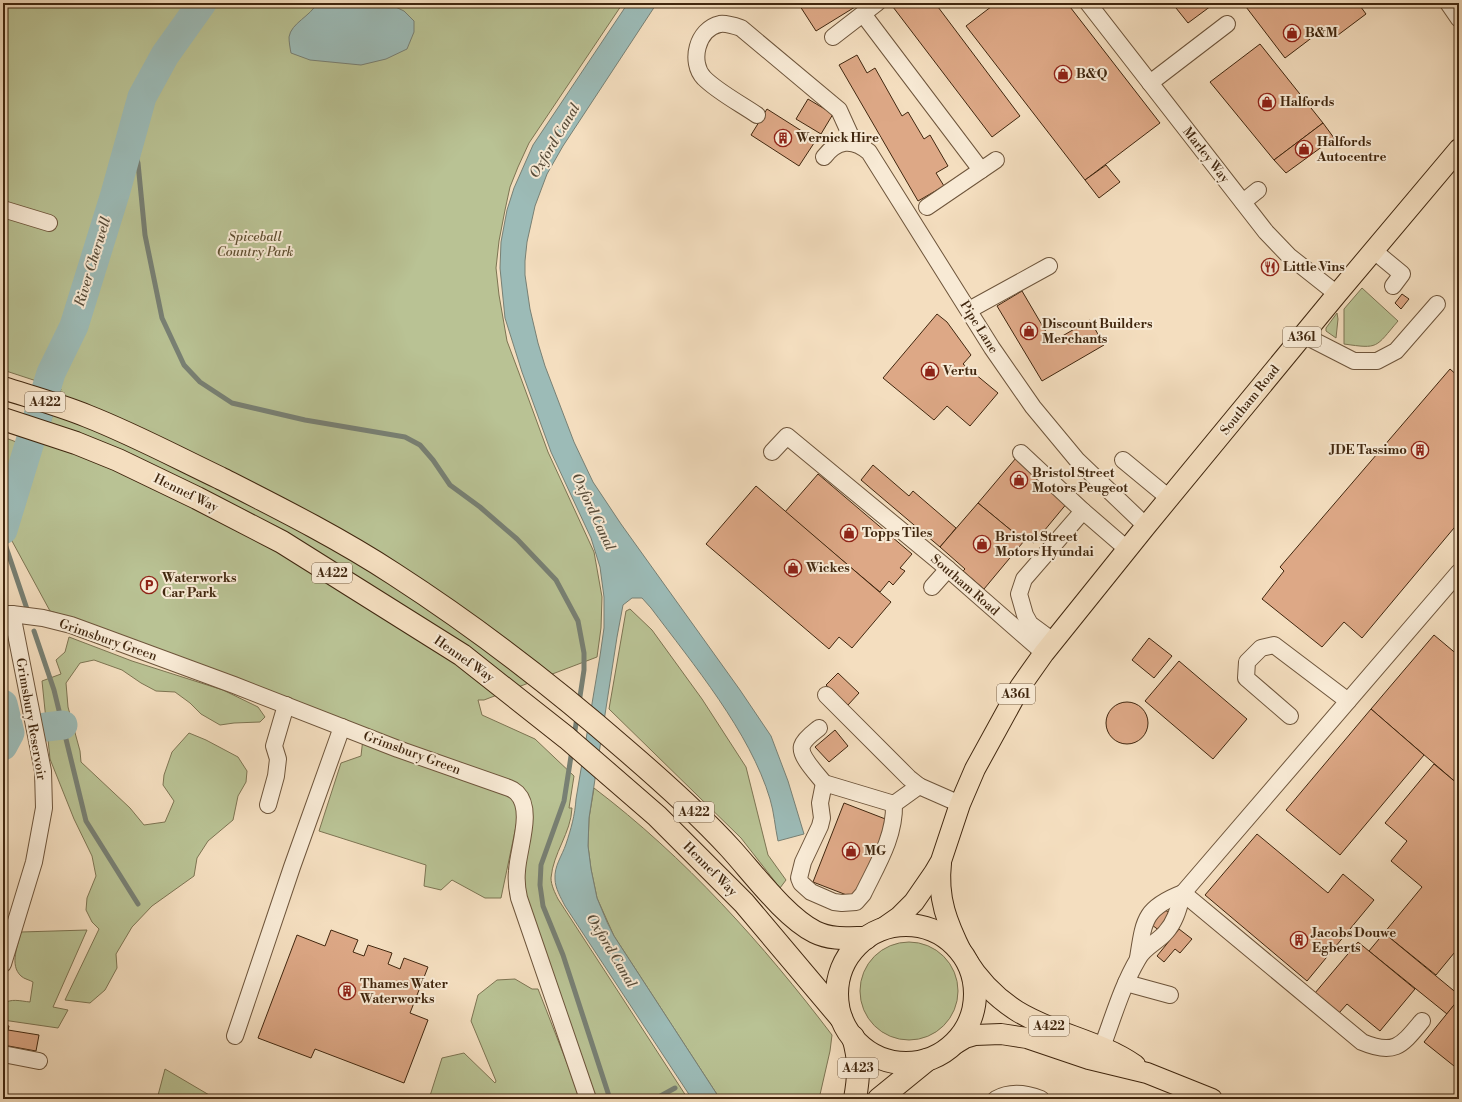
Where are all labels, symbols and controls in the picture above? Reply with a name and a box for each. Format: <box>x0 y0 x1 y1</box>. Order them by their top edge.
shop icon: B&M <box>1282 23 1302 43</box>
place label: B&M <box>1305 25 1338 41</box>
shop icon: B&Q <box>1053 64 1073 84</box>
place label: B&Q <box>1076 66 1108 82</box>
shop icon: Halfords <box>1257 92 1277 112</box>
place label: Halfords <box>1280 94 1335 110</box>
water label: Oxford Canal <box>526 100 585 182</box>
street label: Marley Way <box>1179 124 1233 187</box>
building icon: Wernick Hire <box>773 128 793 148</box>
place label: Wernick Hire <box>795 130 879 146</box>
place label: Halfords Autocentre <box>1316 134 1386 165</box>
shop icon: Halfords Autocentre <box>1294 139 1314 159</box>
water label: River Cherwell <box>71 215 115 310</box>
park label: Spiceball Country Park <box>217 229 293 260</box>
restaurant icon: Little Vins <box>1260 257 1280 277</box>
place label: Little Vins <box>1283 259 1345 275</box>
street label: Pipe Lane <box>956 298 1002 357</box>
place label: Discount Builders Merchants <box>1042 316 1153 347</box>
shop icon: Discount Builders Merchants <box>1019 321 1039 341</box>
road number: A361 <box>1283 327 1321 347</box>
shop icon: Vertu <box>920 361 940 381</box>
street label: Southam Road <box>1217 361 1283 438</box>
place label: Vertu <box>942 363 977 379</box>
road number: A422 <box>25 392 65 412</box>
building icon: JDE Tassimo <box>1410 440 1430 460</box>
place label: JDE Tassimo <box>1328 442 1407 458</box>
place label: Bristol Street Motors Peugeot <box>1032 465 1128 496</box>
street label: Hennef Way <box>151 470 222 516</box>
water label: Oxford Canal <box>567 470 619 554</box>
shop icon: Bristol Street Motors Peugeot <box>1009 470 1029 490</box>
shop icon: Topps Tiles <box>839 523 859 543</box>
place label: Topps Tiles <box>862 525 933 541</box>
place label: Bristol Street Motors Hyundai <box>995 529 1094 560</box>
shop icon: Bristol Street Motors Hyundai <box>972 534 992 554</box>
street label: Southam Road <box>927 551 1003 619</box>
shop icon: Wickes <box>783 558 803 578</box>
place label: Wickes <box>805 560 850 576</box>
road number: A422 <box>312 563 352 583</box>
place label: Waterworks Car Park <box>161 570 237 601</box>
parking icon: Waterworks Car Park <box>139 575 159 595</box>
street label: Grimsbury Green <box>57 616 159 664</box>
street label: Hennef Way <box>431 632 498 686</box>
street label: Grimsbury Reservoir <box>12 657 50 782</box>
road number: A361 <box>997 684 1035 704</box>
street label: Grimsbury Green <box>361 728 463 778</box>
road number: A422 <box>674 802 714 822</box>
street label: Hennef Way <box>680 839 741 900</box>
shop icon: MG <box>841 841 861 861</box>
place label: MG <box>864 843 887 859</box>
water label: Oxford Canal <box>582 910 641 992</box>
place label: Jacobs Douwe Egberts <box>1310 925 1396 956</box>
building icon: Jacobs Douwe Egberts <box>1289 930 1309 950</box>
place label: Thames Water Waterworks <box>359 976 449 1007</box>
building icon: Thames Water Waterworks <box>337 981 357 1001</box>
road number: A422 <box>1029 1016 1069 1036</box>
road number: A423 <box>838 1058 878 1078</box>

